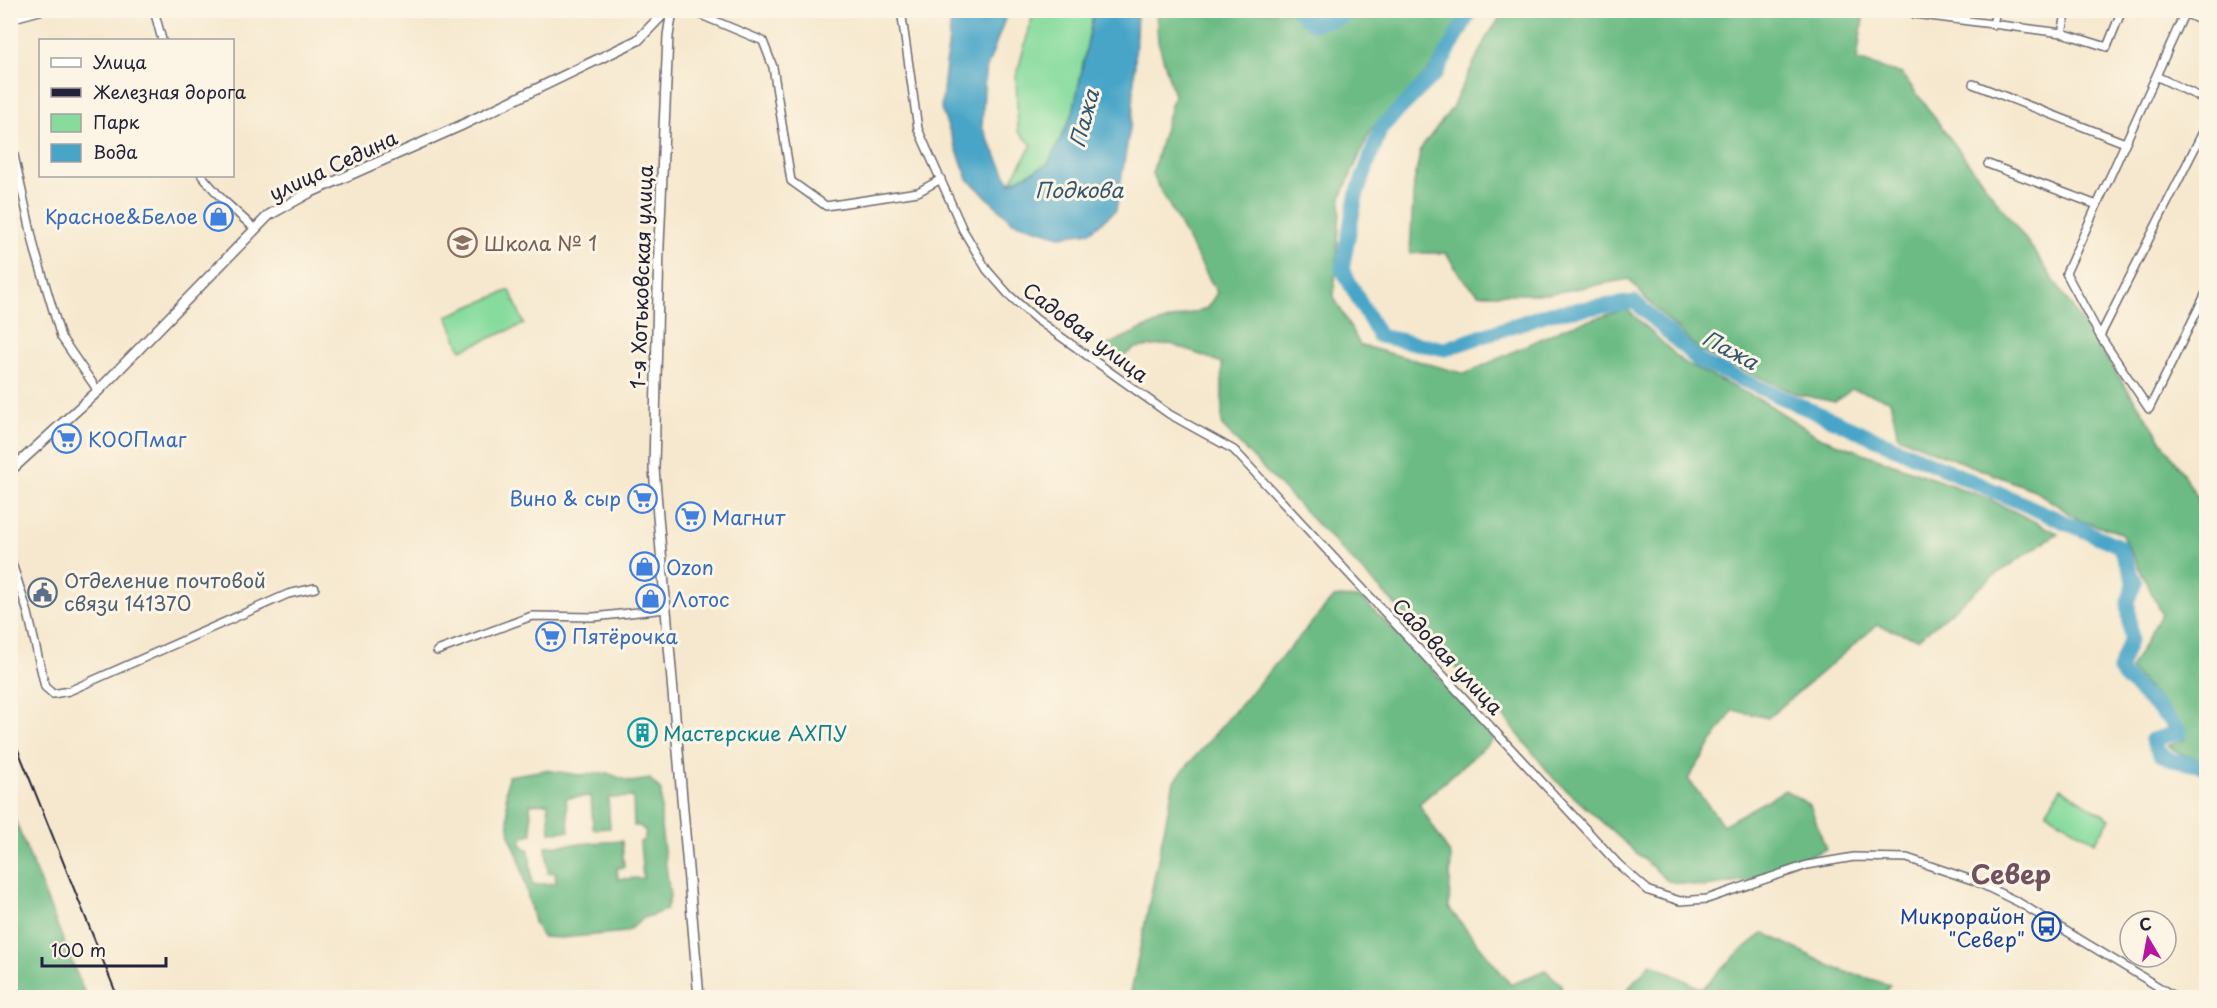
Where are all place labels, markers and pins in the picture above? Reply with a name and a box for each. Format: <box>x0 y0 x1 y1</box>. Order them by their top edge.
shop icon: Красное&Белое <box>203 200 235 232</box>
place label: Красное&Белое <box>45 201 198 231</box>
school or university icon: Школа № 1 <box>447 227 479 259</box>
place label: Школа № 1 <box>484 228 597 258</box>
supermarket icon: КООПмаг <box>51 423 83 455</box>
place label: КООПмаг <box>88 424 187 454</box>
supermarket icon: Вино & сыр <box>626 482 658 514</box>
place label: Вино & сыр <box>509 483 621 513</box>
supermarket icon: Магнит <box>675 501 707 533</box>
place label: Магнит <box>712 502 786 532</box>
shop icon: Ozon <box>629 551 661 583</box>
place label: Ozon <box>666 552 714 582</box>
place label: Отделение почтовой связи 141370 <box>64 565 266 618</box>
public building icon: Отделение почтовой связи 141370 <box>27 576 59 608</box>
shop icon: Лотос <box>635 583 667 615</box>
place label: Лотос <box>672 584 730 614</box>
supermarket icon: Пятёрочка <box>535 620 567 652</box>
place label: Пятёрочка <box>572 621 678 651</box>
building icon: Мастерские АХПУ <box>626 717 658 749</box>
place label: Мастерские АХПУ <box>663 718 847 748</box>
place label: Микрорайон "Север" <box>1900 901 2025 954</box>
bus stop icon: Микрорайон "Север" <box>2030 911 2062 943</box>

